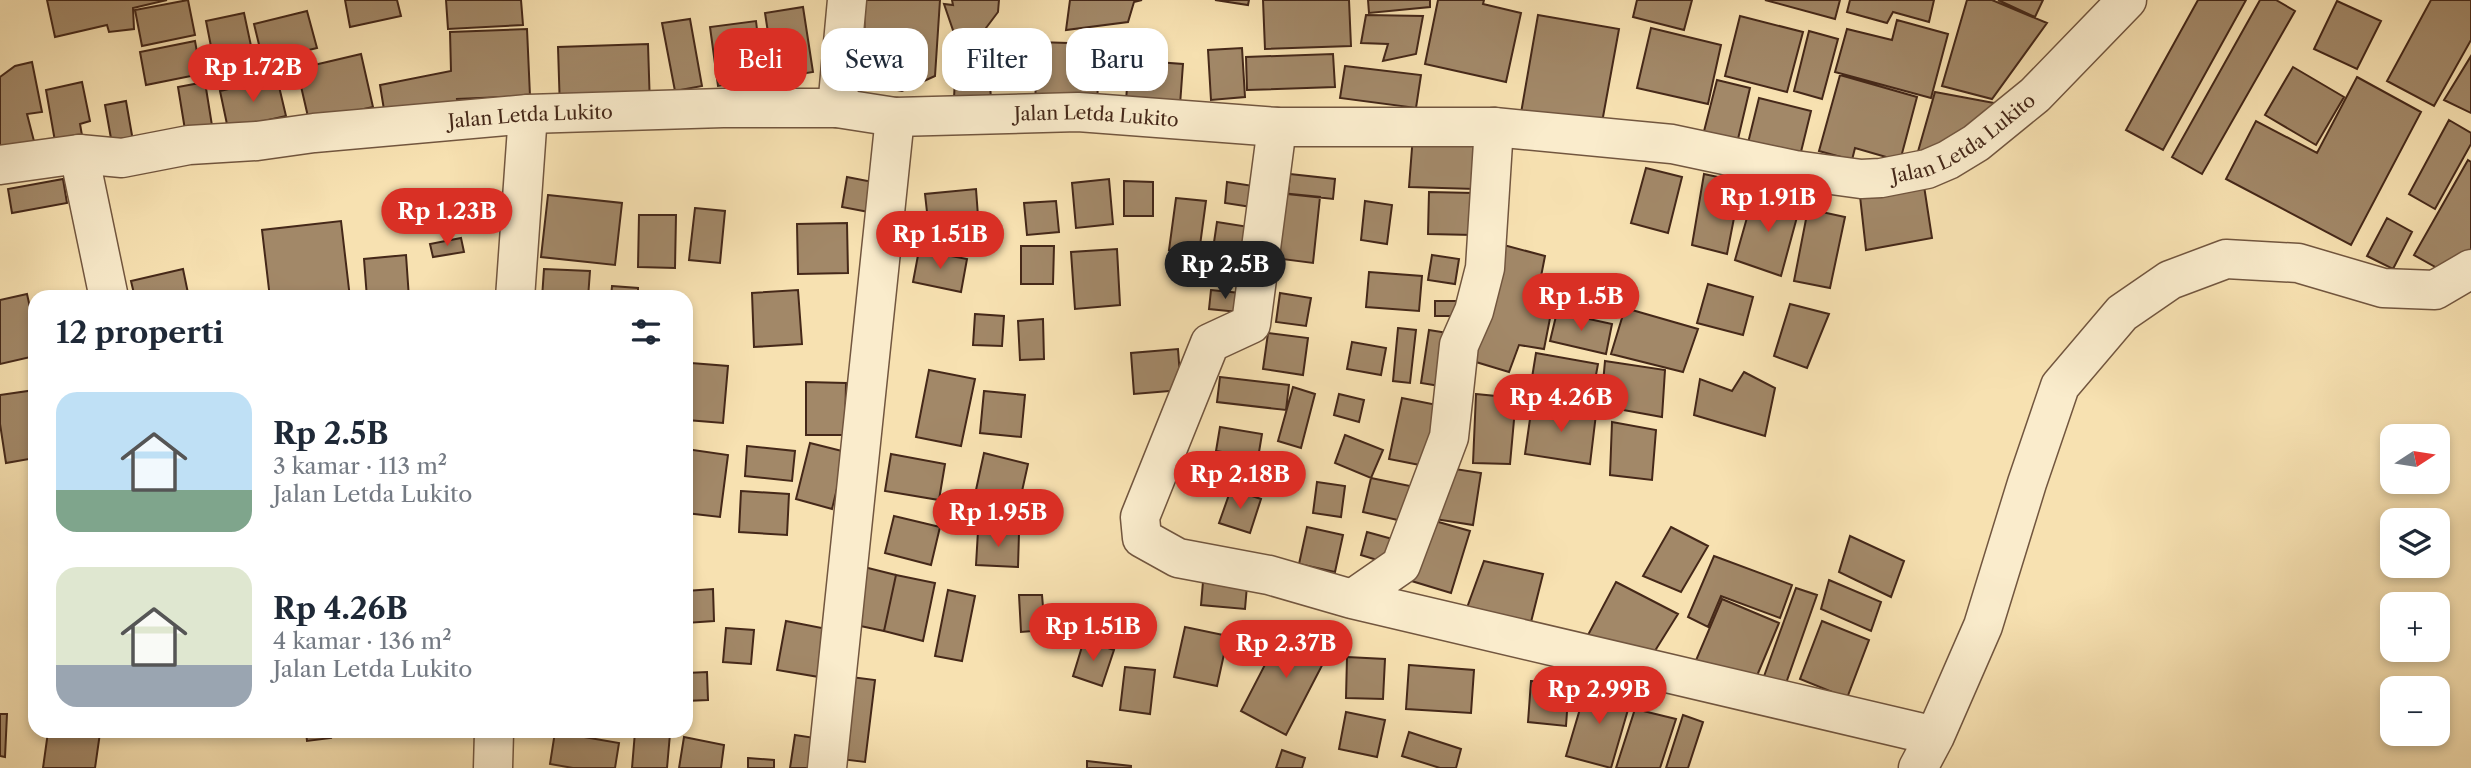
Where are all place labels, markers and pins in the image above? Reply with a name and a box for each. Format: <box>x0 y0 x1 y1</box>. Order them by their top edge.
pin: Rp 1.72B <box>181 44 325 104</box>
pin: Rp 1.91B <box>1696 174 1840 234</box>
pin: Rp 1.23B <box>375 188 519 248</box>
pin: Rp 1.51B <box>868 212 1012 271</box>
pin: Rp 2.5B <box>1160 242 1290 301</box>
pin: Rp 1.5B <box>1516 274 1646 333</box>
pin: Rp 4.26B <box>1489 374 1633 434</box>
pin: Rp 2.18B <box>1168 452 1312 511</box>
pin: Rp 1.95B <box>926 490 1070 549</box>
pin: Rp 1.51B <box>1021 604 1165 663</box>
pin: Rp 2.37B <box>1214 620 1358 680</box>
pin: Rp 2.99B <box>1527 666 1671 726</box>

